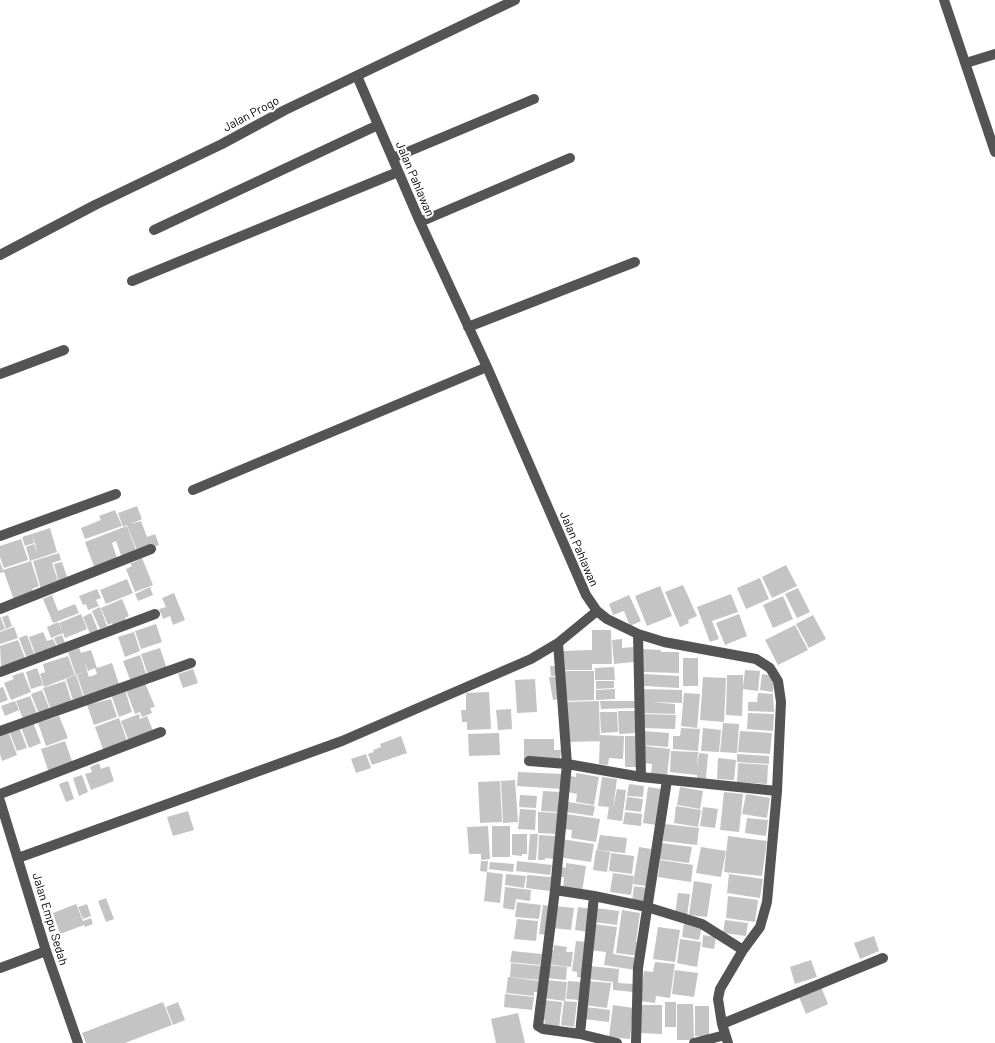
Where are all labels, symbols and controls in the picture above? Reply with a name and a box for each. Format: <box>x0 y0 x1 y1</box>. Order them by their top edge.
street label: Jalan Progo <box>220 93 282 135</box>
street label: Jalan Pahlawan <box>393 139 437 219</box>
street label: Jalan Pahlawan <box>557 509 601 589</box>
street label: Jalan Empu Sedah <box>29 871 71 967</box>

